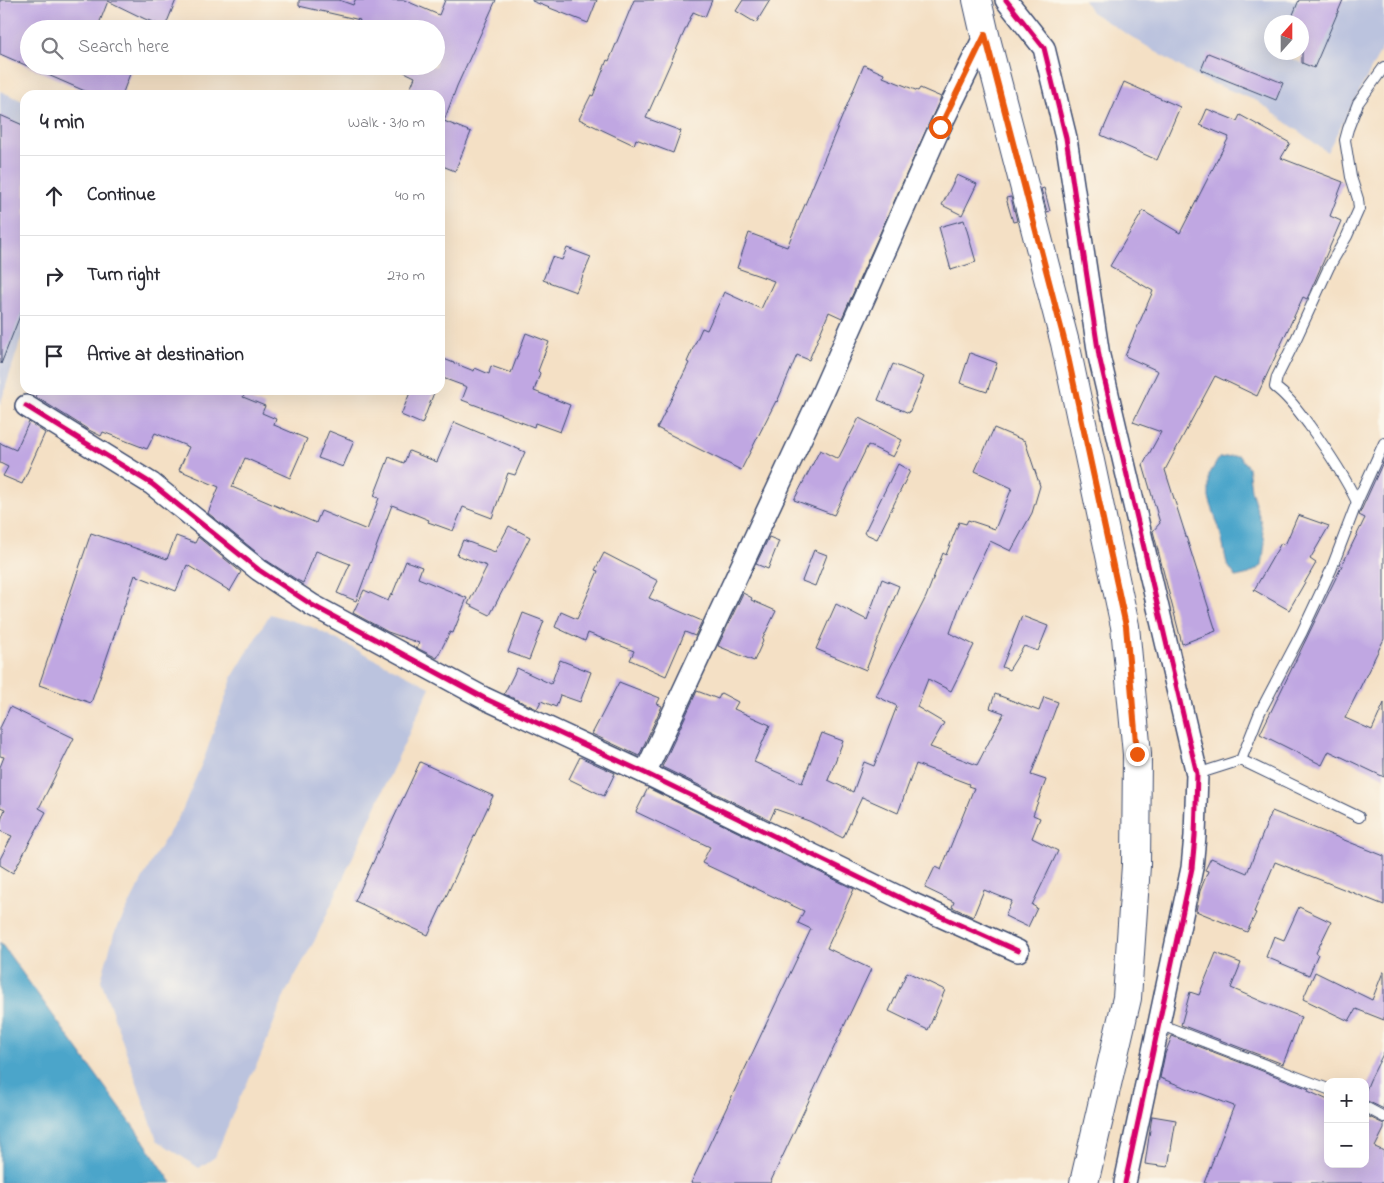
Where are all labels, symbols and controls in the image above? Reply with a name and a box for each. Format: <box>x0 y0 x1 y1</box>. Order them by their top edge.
north arrow <box>1264 15 1309 60</box>
search box <box>20 20 445 75</box>
icon: search <box>38 34 66 62</box>
text: Search here <box>78 34 169 61</box>
text: 4 min <box>40 108 84 138</box>
text: Walk · 310 m <box>348 111 425 135</box>
route start <box>929 116 952 139</box>
icon: ahead <box>40 182 68 210</box>
text: Continue <box>87 182 155 209</box>
text: 40 m <box>395 184 425 208</box>
icon: right <box>40 262 68 290</box>
text: Turn right <box>87 262 160 289</box>
text: 270 m <box>387 264 425 288</box>
icon: arrive <box>40 342 68 370</box>
text: Arrive at destination <box>87 342 244 369</box>
route end <box>1126 743 1149 766</box>
map controls <box>1324 1078 1369 1168</box>
button: + <box>1324 1078 1369 1123</box>
button: − <box>1324 1123 1369 1168</box>

